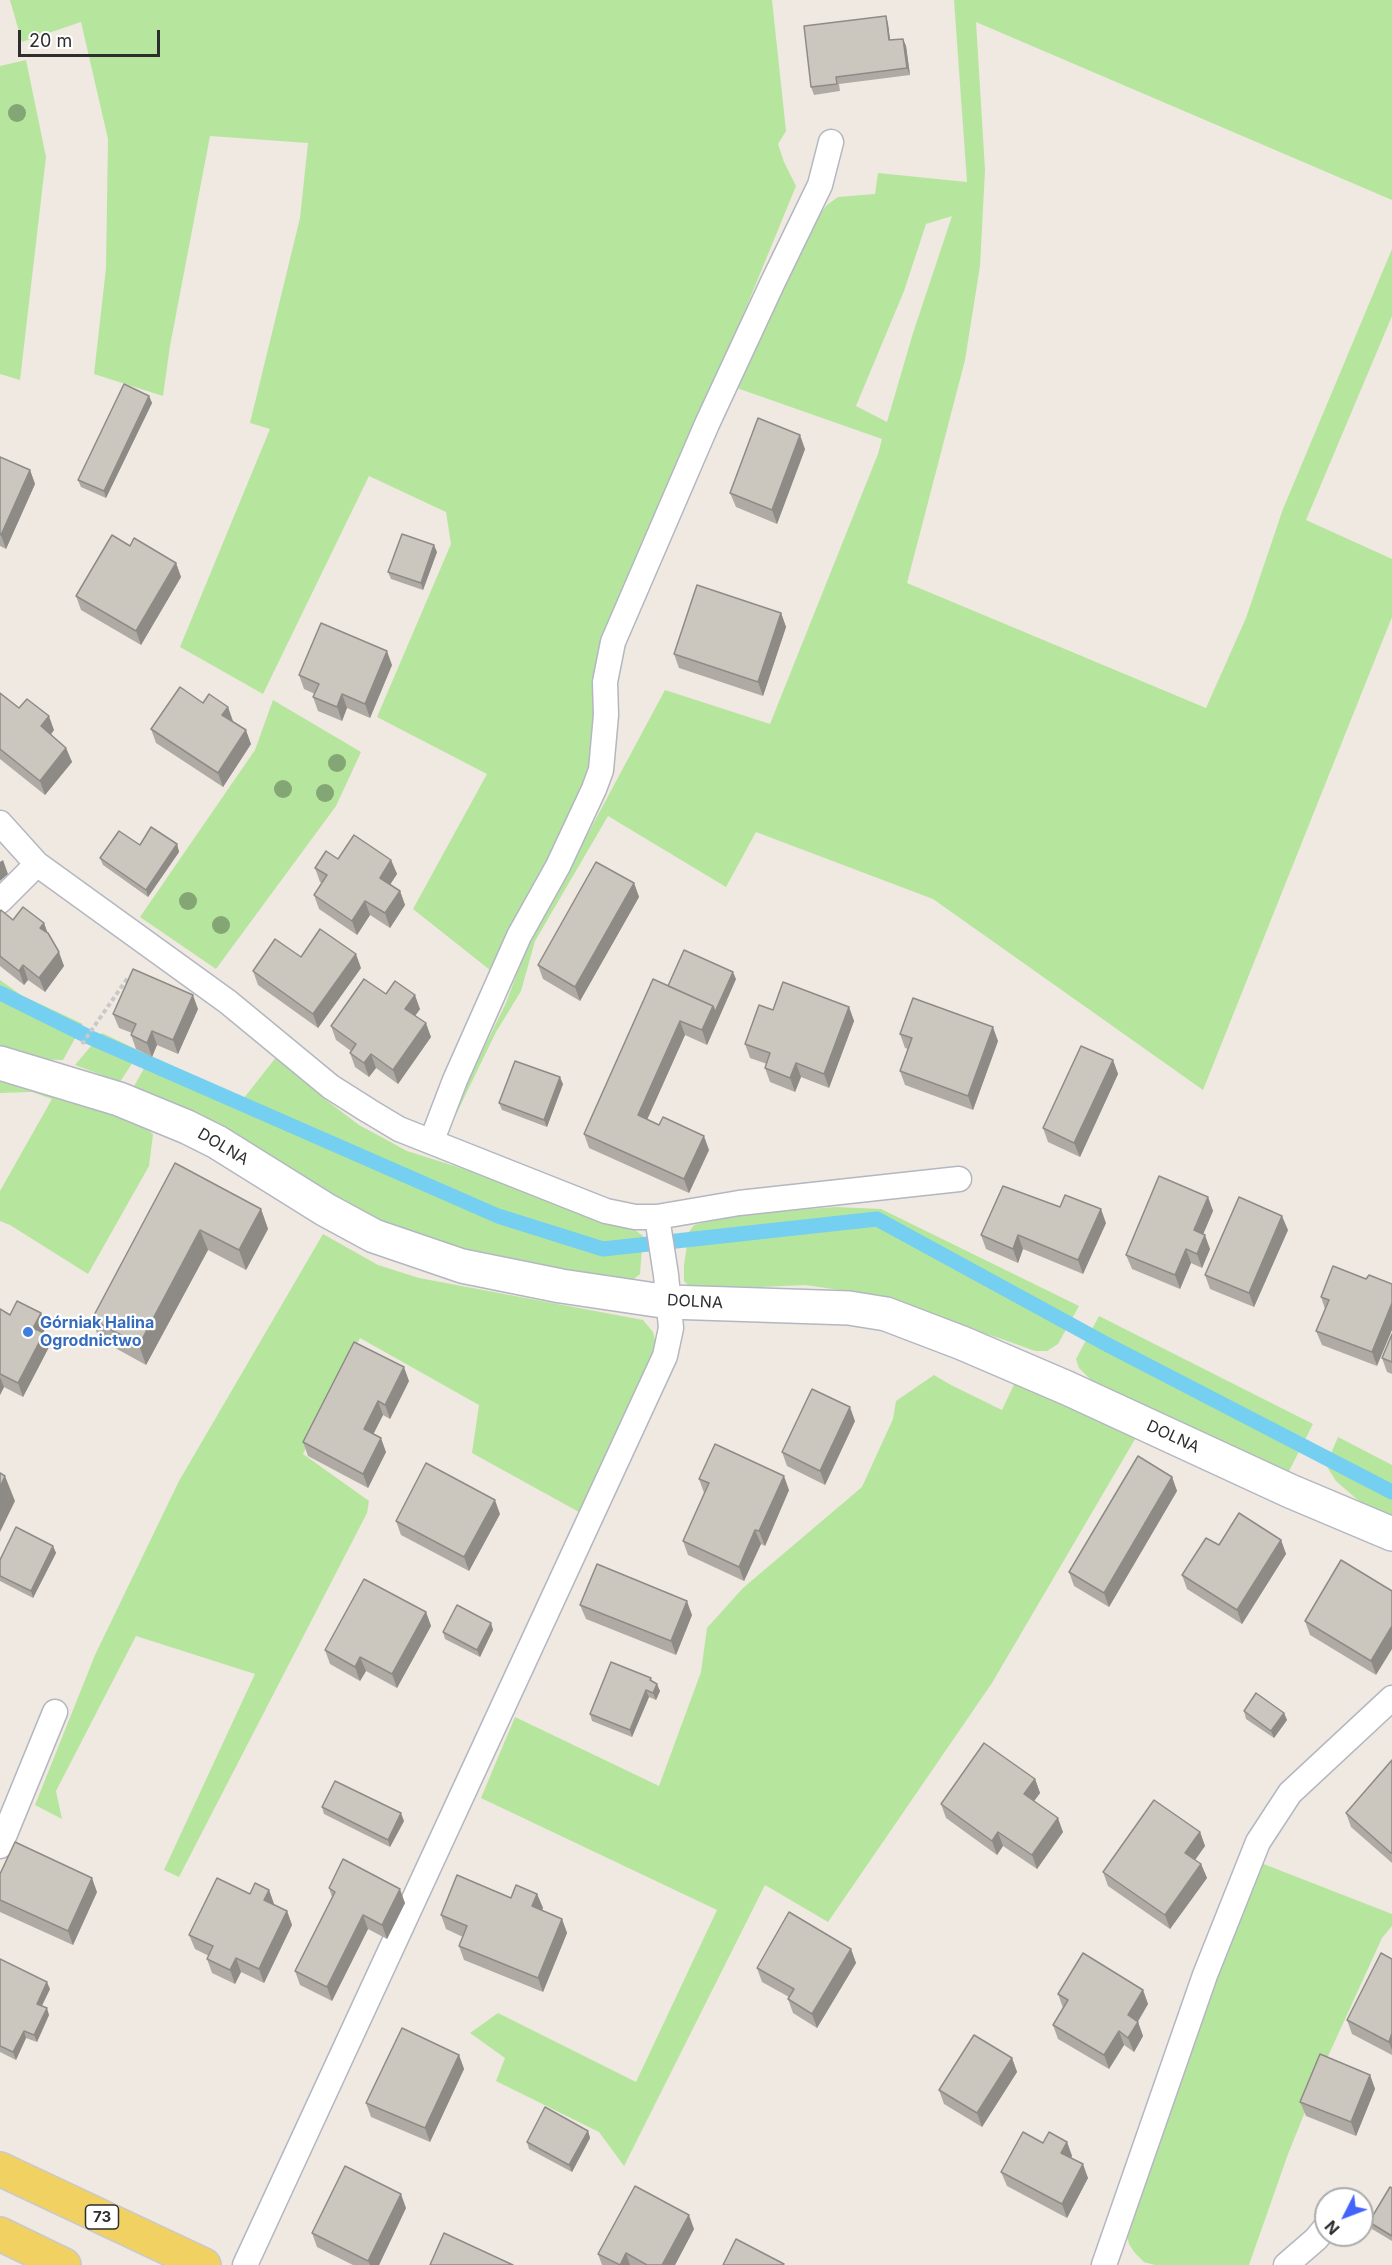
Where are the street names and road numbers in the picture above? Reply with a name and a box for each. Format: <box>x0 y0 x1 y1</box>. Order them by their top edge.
street label: DOLNA <box>194 1124 252 1170</box>
street label: DOLNA <box>667 1291 723 1313</box>
street label: DOLNA <box>1144 1416 1202 1458</box>
road number: 73 <box>86 2205 118 2229</box>

